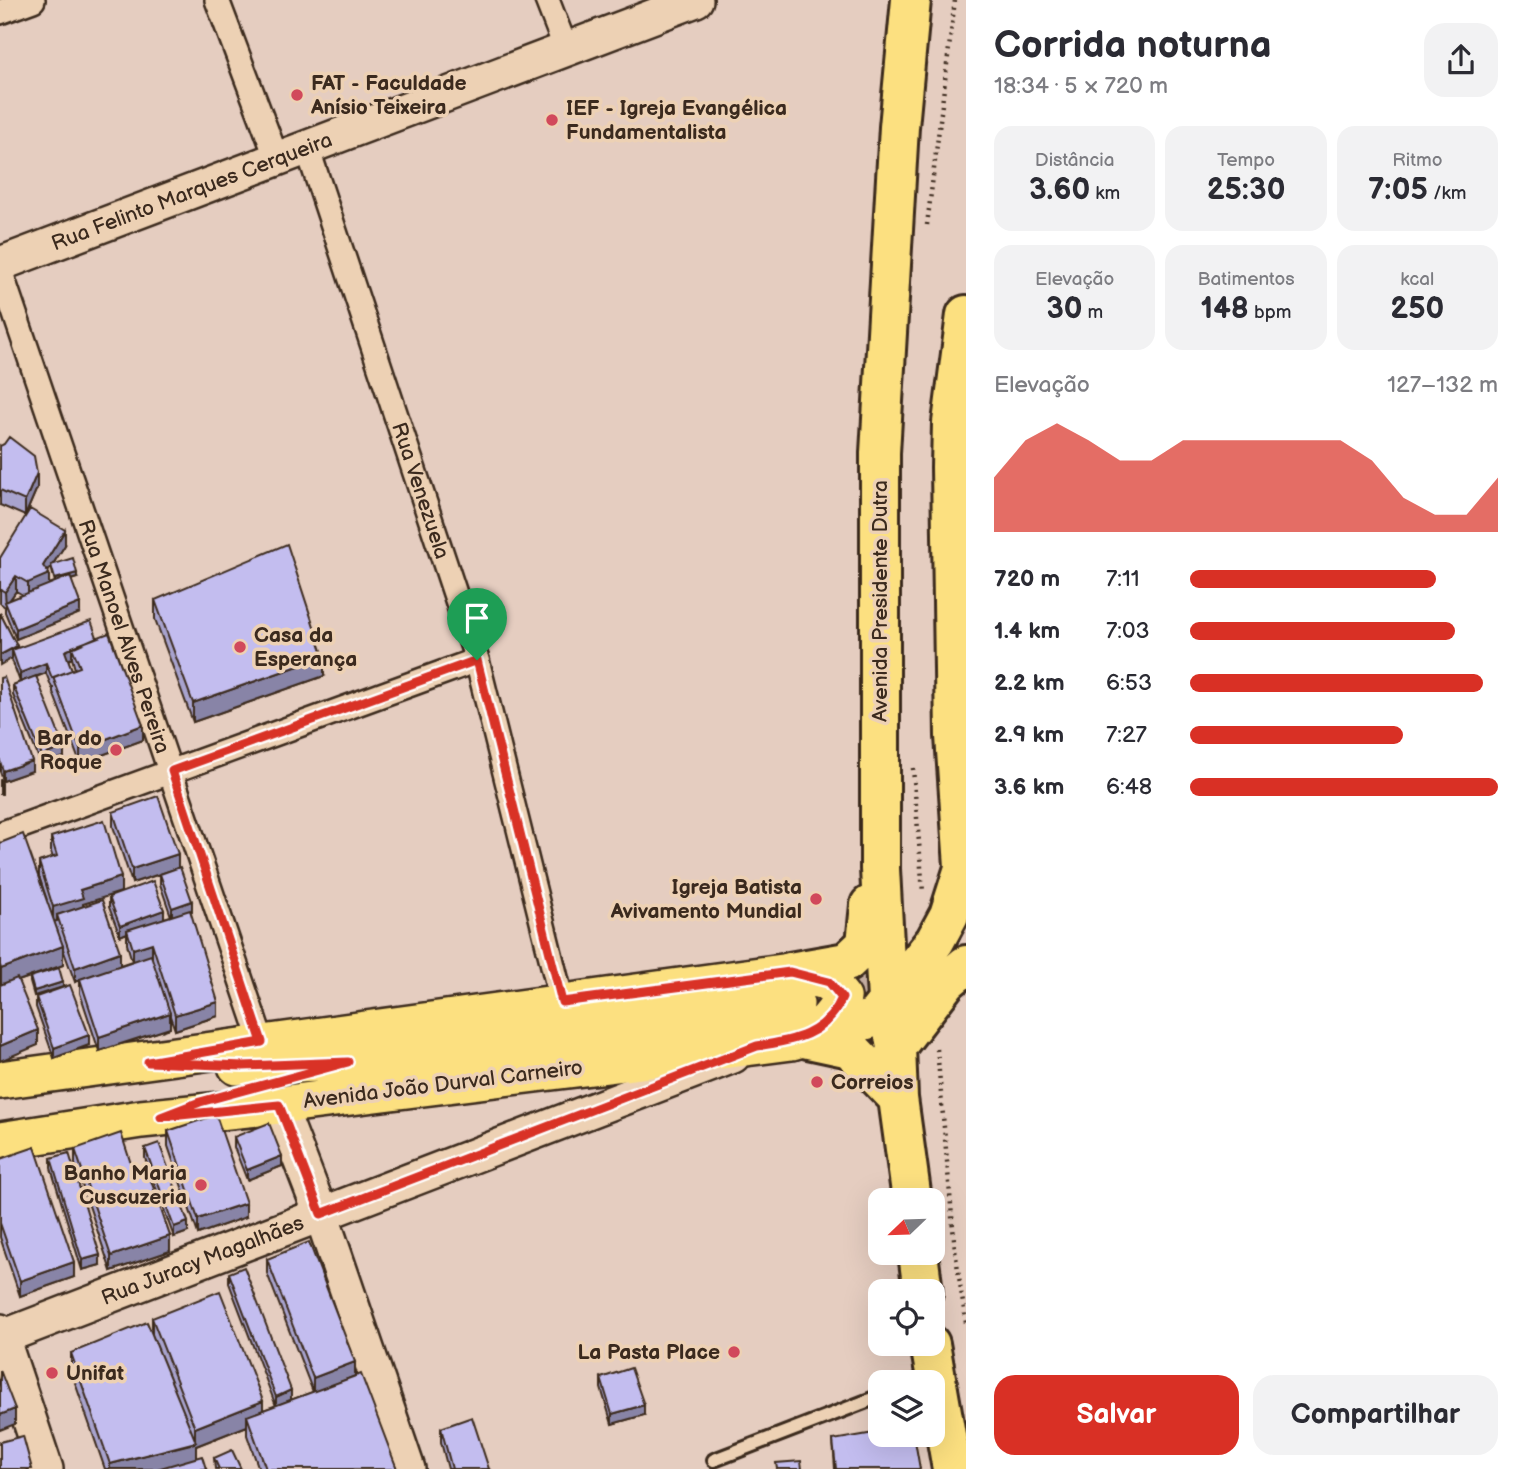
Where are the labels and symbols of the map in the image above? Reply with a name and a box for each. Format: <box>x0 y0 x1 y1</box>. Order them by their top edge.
place label: FAT - Faculdade Anísio Teixeira <box>310 71 466 120</box>
marker: FAT - Faculdade Anísio Teixeira <box>289 87 305 103</box>
place label: IEF - Igreja Evangélica Fundamentalista <box>566 96 787 145</box>
marker: IEF - Igreja Evangélica Fundamentalista <box>544 112 560 128</box>
street label: Rua Felinto Marques Cerqueira <box>48 127 336 256</box>
street label: Rua Venezuela <box>386 419 455 562</box>
street label: Avenida Presidente Dutra <box>868 480 893 722</box>
street label: Rua Manoel Alves Pereira <box>73 517 175 757</box>
pin <box>447 588 507 660</box>
place label: Casa da Esperança <box>254 623 357 672</box>
marker: Casa da Esperança <box>232 639 248 655</box>
place label: Bar do Roque <box>37 726 102 775</box>
marker: Bar do Roque <box>108 742 124 758</box>
place label: Igreja Batista Avivamento Mundial <box>610 875 802 924</box>
marker: Igreja Batista Avivamento Mundial <box>808 891 824 907</box>
street label: Avenida João Durval Carneiro <box>302 1055 584 1114</box>
place label: Correios <box>831 1070 914 1095</box>
marker: Correios <box>809 1074 825 1090</box>
place label: Banho Maria Cuscuzeria <box>64 1161 187 1210</box>
marker: Banho Maria Cuscuzeria <box>193 1177 209 1193</box>
north arrow <box>868 1188 945 1265</box>
street label: Rua Juracy Magalhães <box>98 1210 307 1311</box>
place label: La Pasta Place <box>577 1340 720 1365</box>
marker: La Pasta Place <box>726 1344 742 1360</box>
place label: Unifat <box>66 1361 124 1386</box>
marker: Unifat <box>44 1365 60 1381</box>

